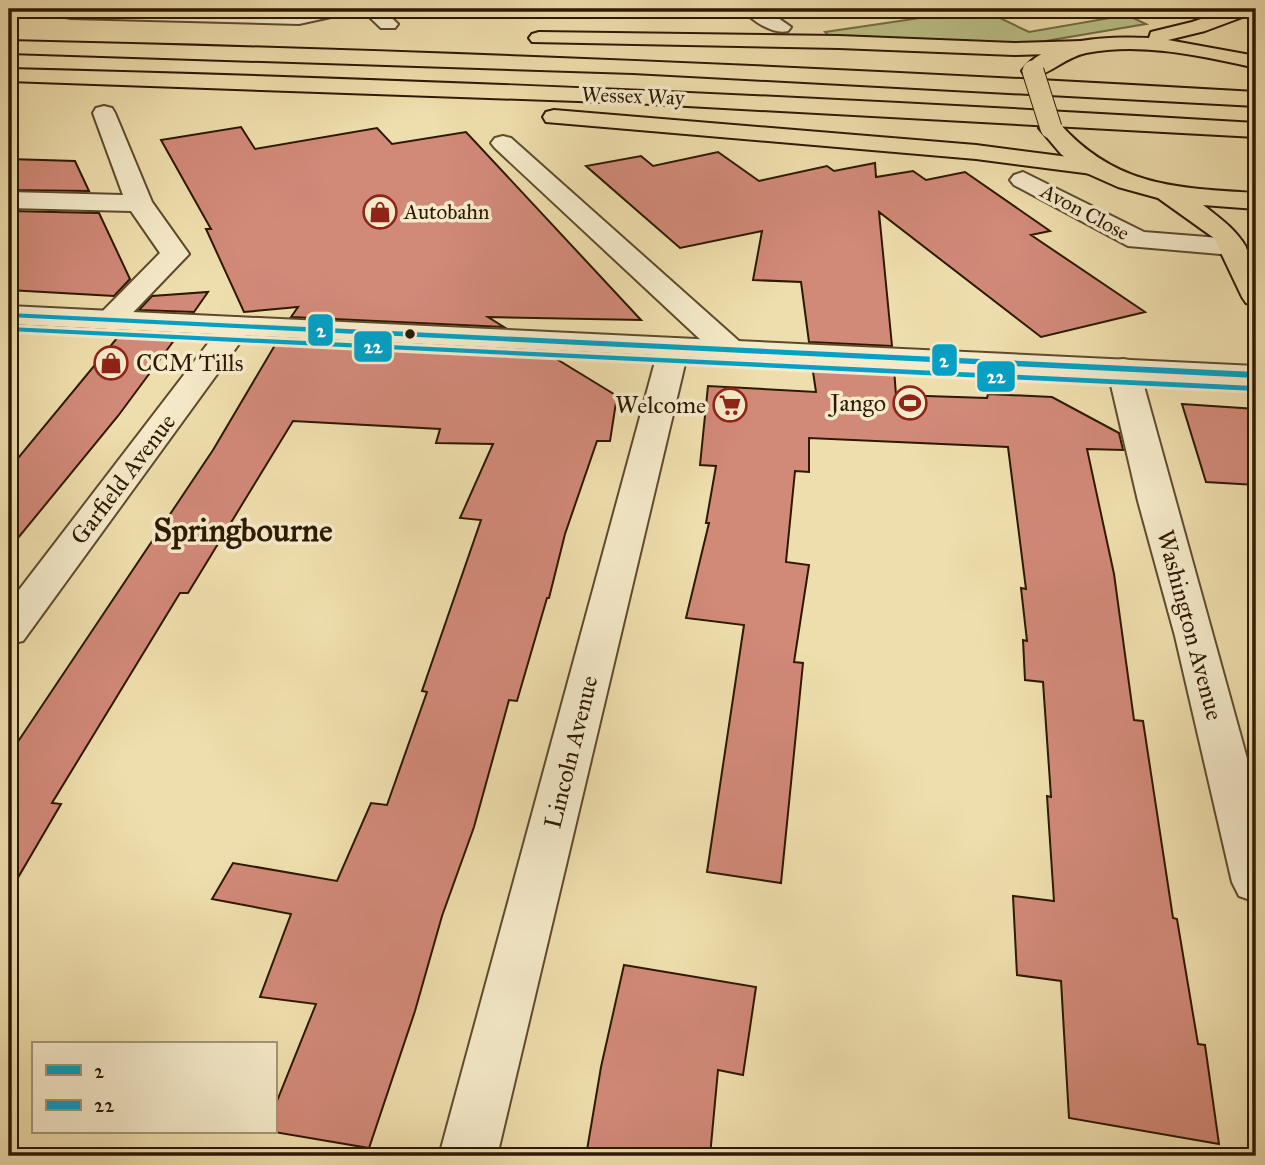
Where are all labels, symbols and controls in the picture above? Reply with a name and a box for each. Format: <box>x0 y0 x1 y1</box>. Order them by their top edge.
street label: Wessex Way <box>581 81 686 111</box>
street label: Avon Close <box>1035 177 1134 246</box>
shop icon: Autobahn <box>361 193 399 231</box>
place label: Autobahn <box>403 199 489 225</box>
line badge: 2 <box>307 313 334 347</box>
text: 2 <box>316 319 326 342</box>
unlabelled marker <box>403 327 417 341</box>
line badge: 22 <box>353 330 393 363</box>
text: 22 <box>364 335 383 358</box>
line badge: 2 <box>931 343 958 377</box>
shop icon: CCM Tills <box>92 344 130 382</box>
place label: CCM Tills <box>136 348 243 378</box>
text: 2 <box>939 349 949 372</box>
line badge: 22 <box>976 360 1016 393</box>
text: 22 <box>987 365 1006 388</box>
sports icon: Jango <box>891 384 929 422</box>
supermarket icon: Welcome <box>711 386 749 424</box>
place label: Jango <box>827 388 886 418</box>
place label: Welcome <box>615 390 706 420</box>
street label: Garfield Avenue <box>64 408 182 550</box>
district label: Springbourne <box>154 511 332 550</box>
street label: Washington Avenue <box>1150 527 1230 723</box>
street label: Lincoln Avenue <box>538 673 604 831</box>
legend <box>32 1042 276 1134</box>
text: 2 <box>94 1058 105 1084</box>
text: 22 <box>94 1092 115 1118</box>

